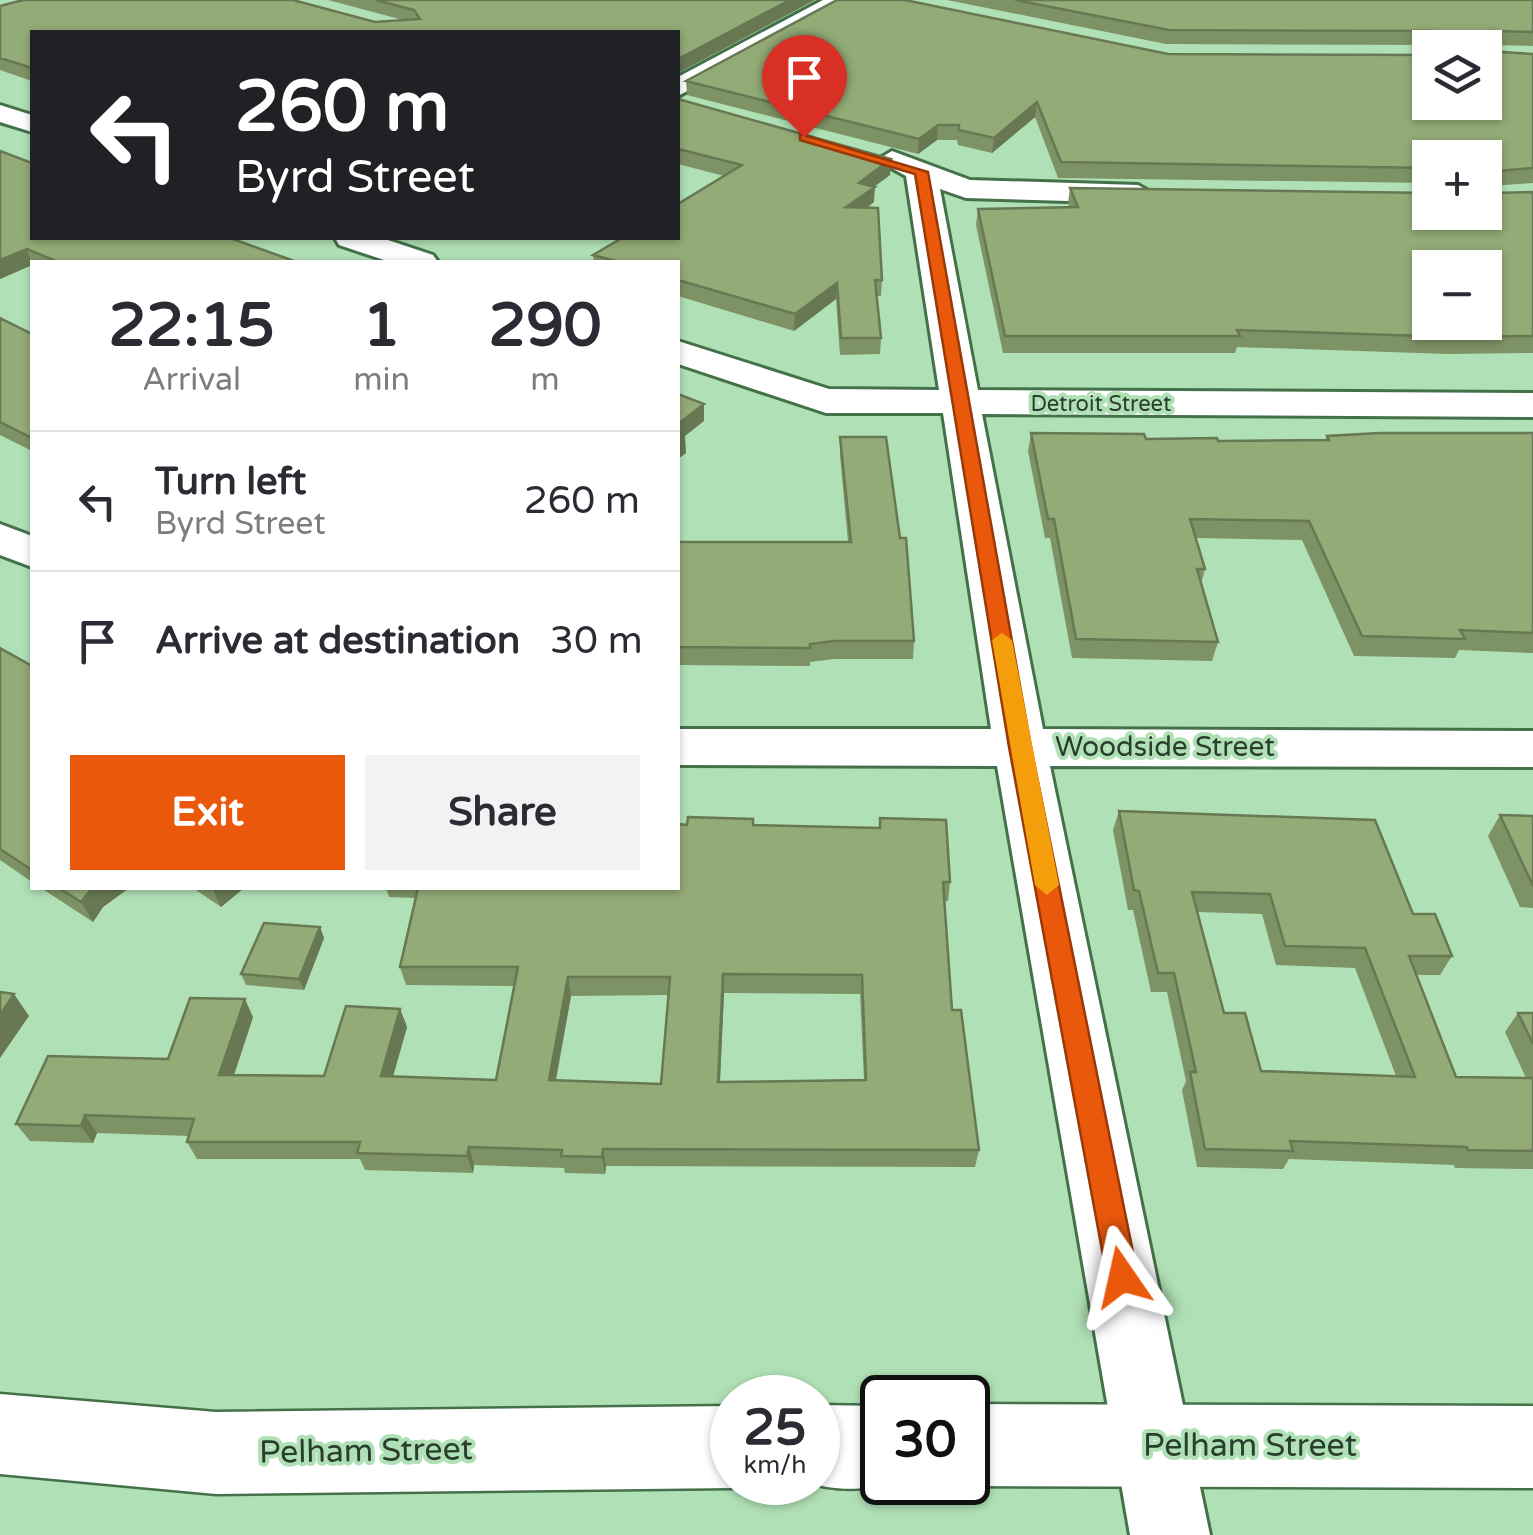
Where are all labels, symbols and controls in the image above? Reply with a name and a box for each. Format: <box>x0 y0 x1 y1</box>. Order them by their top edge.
map controls <box>1412 30 1502 340</box>
button: layers <box>1412 30 1502 120</box>
pin <box>762 35 847 138</box>
icon: arrive <box>777 50 832 105</box>
text: 260 m <box>235 66 449 150</box>
icon: left <box>70 70 200 200</box>
button: + <box>1412 140 1502 230</box>
text: Byrd Street <box>235 151 475 205</box>
button: − <box>1412 250 1502 340</box>
text: 22:15 <box>108 290 275 362</box>
text: 1 <box>363 290 400 362</box>
text: 290 <box>488 290 602 362</box>
text: Arrival <box>142 361 241 399</box>
text: min <box>353 361 410 399</box>
text: m <box>530 361 560 399</box>
street label: Detroit Street <box>1031 391 1171 417</box>
text: Turn left <box>155 459 306 505</box>
icon: left <box>70 474 125 529</box>
text: 260 m <box>524 478 640 524</box>
text: Byrd Street <box>155 505 326 543</box>
icon: arrive <box>70 614 125 669</box>
text: Arrive at destination <box>155 618 520 664</box>
text: 30 m <box>550 618 643 664</box>
street label: Woodside Street <box>1055 730 1275 764</box>
button: Exit <box>70 755 345 870</box>
button: Share <box>365 755 640 870</box>
position arrow <box>1070 1225 1174 1329</box>
speed limit sign: 30 <box>860 1375 990 1505</box>
text: 25 <box>744 1398 806 1458</box>
street label: Pelham Street <box>1143 1427 1357 1465</box>
street label: Pelham Street <box>259 1430 473 1472</box>
text: km/h <box>744 1450 806 1480</box>

